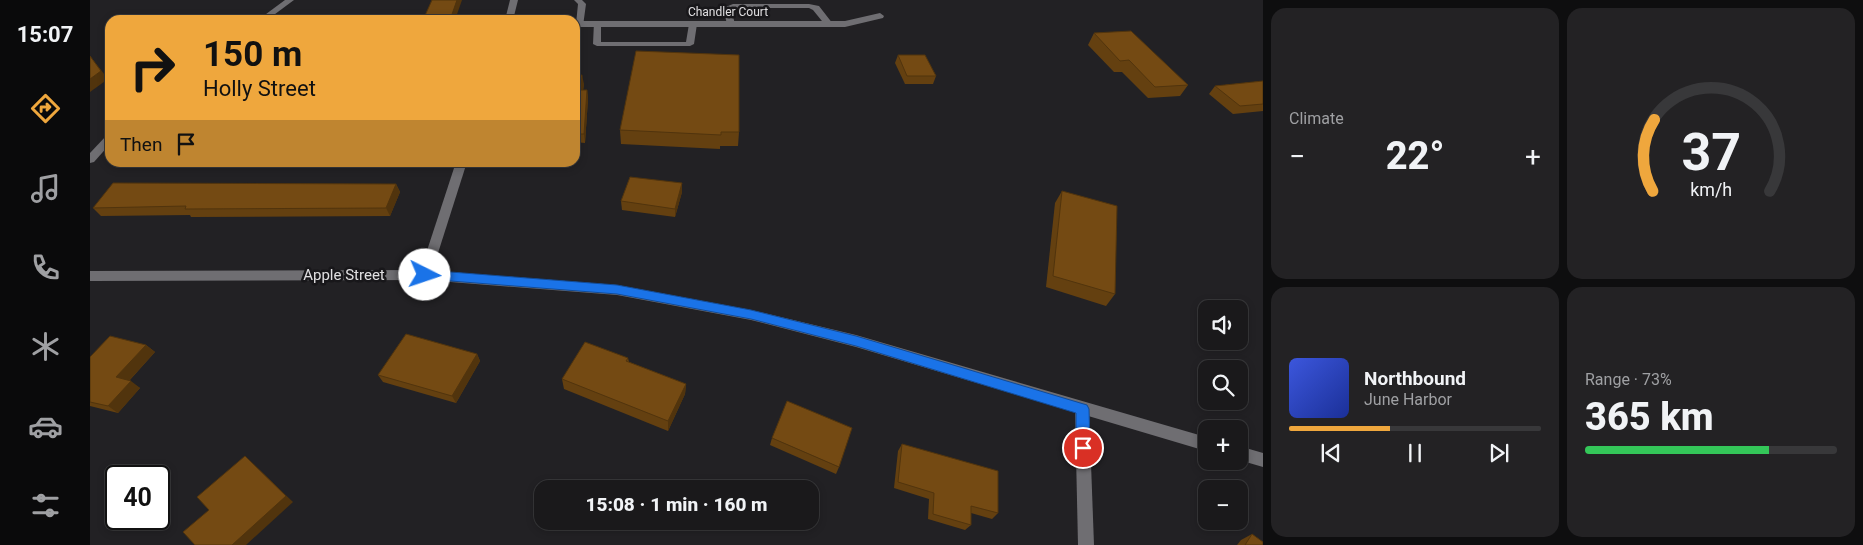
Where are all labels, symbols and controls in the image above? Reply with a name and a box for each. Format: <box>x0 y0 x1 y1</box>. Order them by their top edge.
street label: Chandler Court <box>688 5 768 19</box>
text: 15:07 <box>17 22 73 47</box>
text: 150 m <box>203 34 302 75</box>
icon: right <box>120 35 185 100</box>
text: Holly Street <box>203 76 316 101</box>
icon: directions <box>28 91 63 126</box>
text: Climate <box>1289 109 1344 128</box>
text: 37 <box>1681 122 1741 183</box>
icon: arrive <box>172 130 200 158</box>
text: Then <box>120 133 162 156</box>
text: 22° <box>1386 134 1444 178</box>
text: − <box>1289 140 1305 173</box>
text: + <box>1525 140 1541 173</box>
icon: music <box>28 171 63 206</box>
text: km/h <box>1690 179 1732 200</box>
position arrow <box>398 248 450 300</box>
icon: phone <box>28 250 63 285</box>
street label: Apple Street <box>303 266 385 284</box>
map controls <box>1198 300 1248 530</box>
button: sound <box>1198 300 1248 350</box>
icon: climate <box>28 329 63 364</box>
button: search <box>1198 360 1248 410</box>
text: Northbound <box>1364 367 1466 390</box>
text: Range · 73% <box>1585 370 1672 389</box>
text: June Harbor <box>1364 390 1452 409</box>
text: 365 km <box>1585 395 1714 439</box>
icon: car <box>28 409 63 444</box>
button: + <box>1198 420 1248 470</box>
pin <box>1062 427 1104 469</box>
icon: arrive <box>1069 434 1097 462</box>
icon: previous <box>1317 439 1345 467</box>
icon: pause <box>1401 439 1429 467</box>
icon: next <box>1485 439 1513 467</box>
speed limit sign: 40 <box>105 465 170 530</box>
button: − <box>1198 480 1248 530</box>
icon: filters <box>28 488 63 523</box>
text: 15:08 · 1 min · 160 m <box>585 493 768 516</box>

